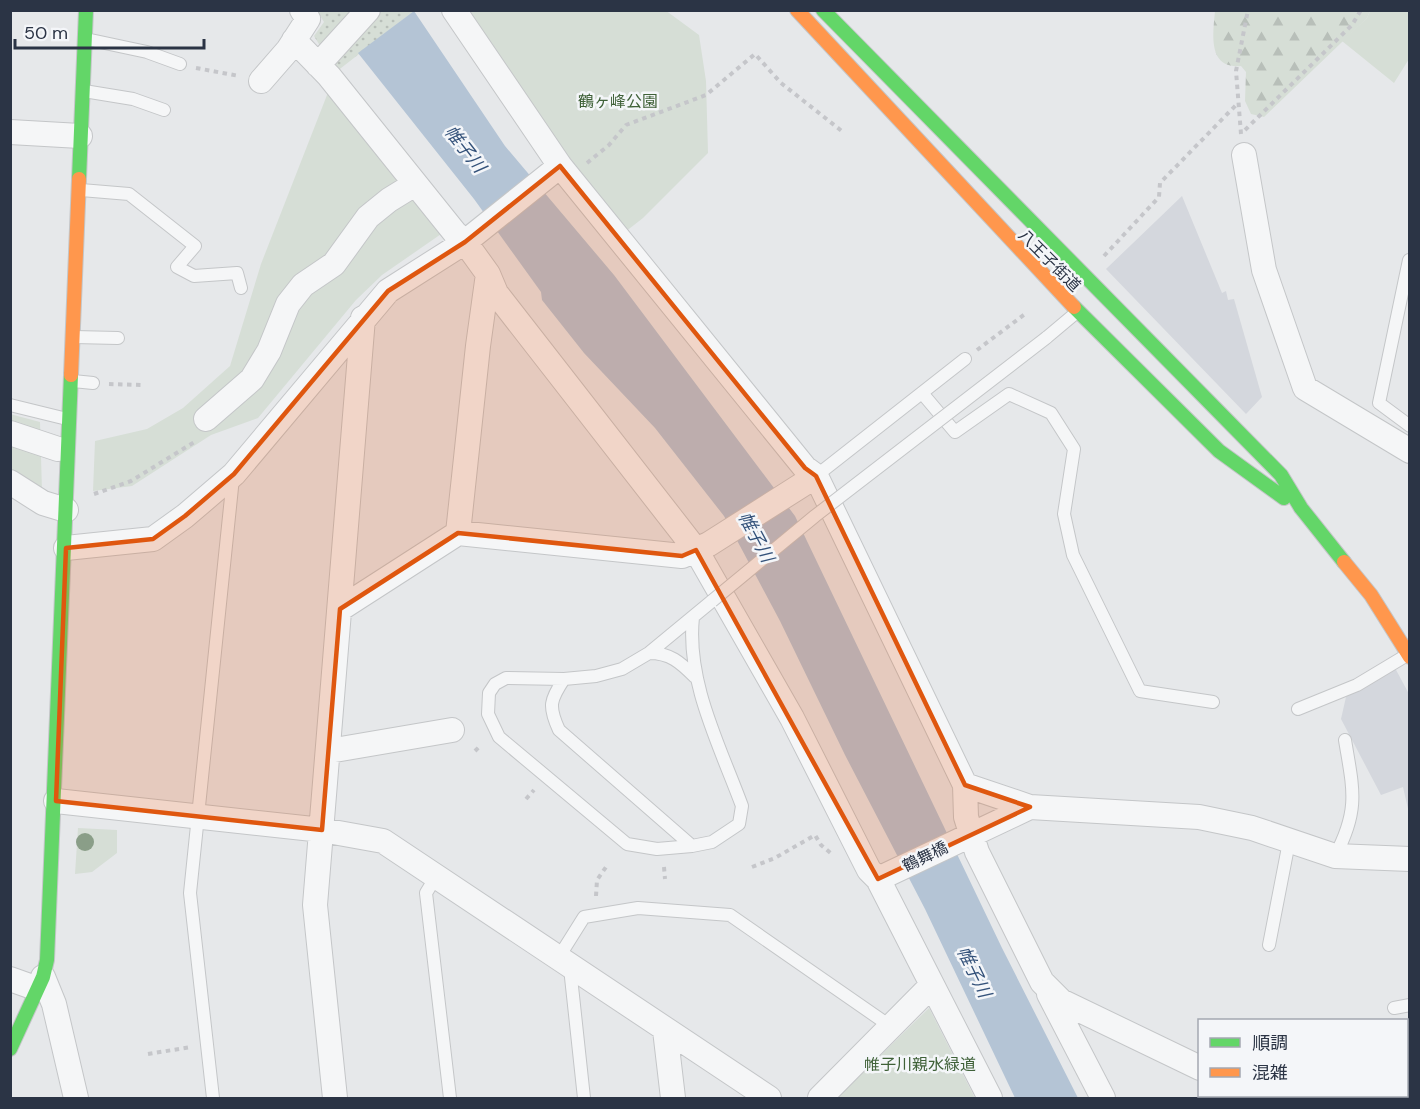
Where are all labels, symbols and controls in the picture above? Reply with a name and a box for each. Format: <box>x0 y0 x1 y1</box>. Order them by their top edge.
scale bar <box>15 12 204 50</box>
text: 50 m <box>24 21 68 45</box>
park label: 鶴ヶ峰公園 <box>578 91 658 112</box>
water label: 帷子川 <box>439 120 492 179</box>
street label: 八王子街道 <box>1014 225 1085 296</box>
water label: 帷子川 <box>733 508 780 568</box>
street label: 鶴舞橋 <box>899 836 951 876</box>
water label: 帷子川 <box>951 942 997 1003</box>
legend <box>1198 1019 1408 1097</box>
text: 順調 <box>1252 1031 1288 1055</box>
park label: 帷子川親水緑道 <box>864 1054 976 1075</box>
text: 混雑 <box>1252 1061 1288 1085</box>

